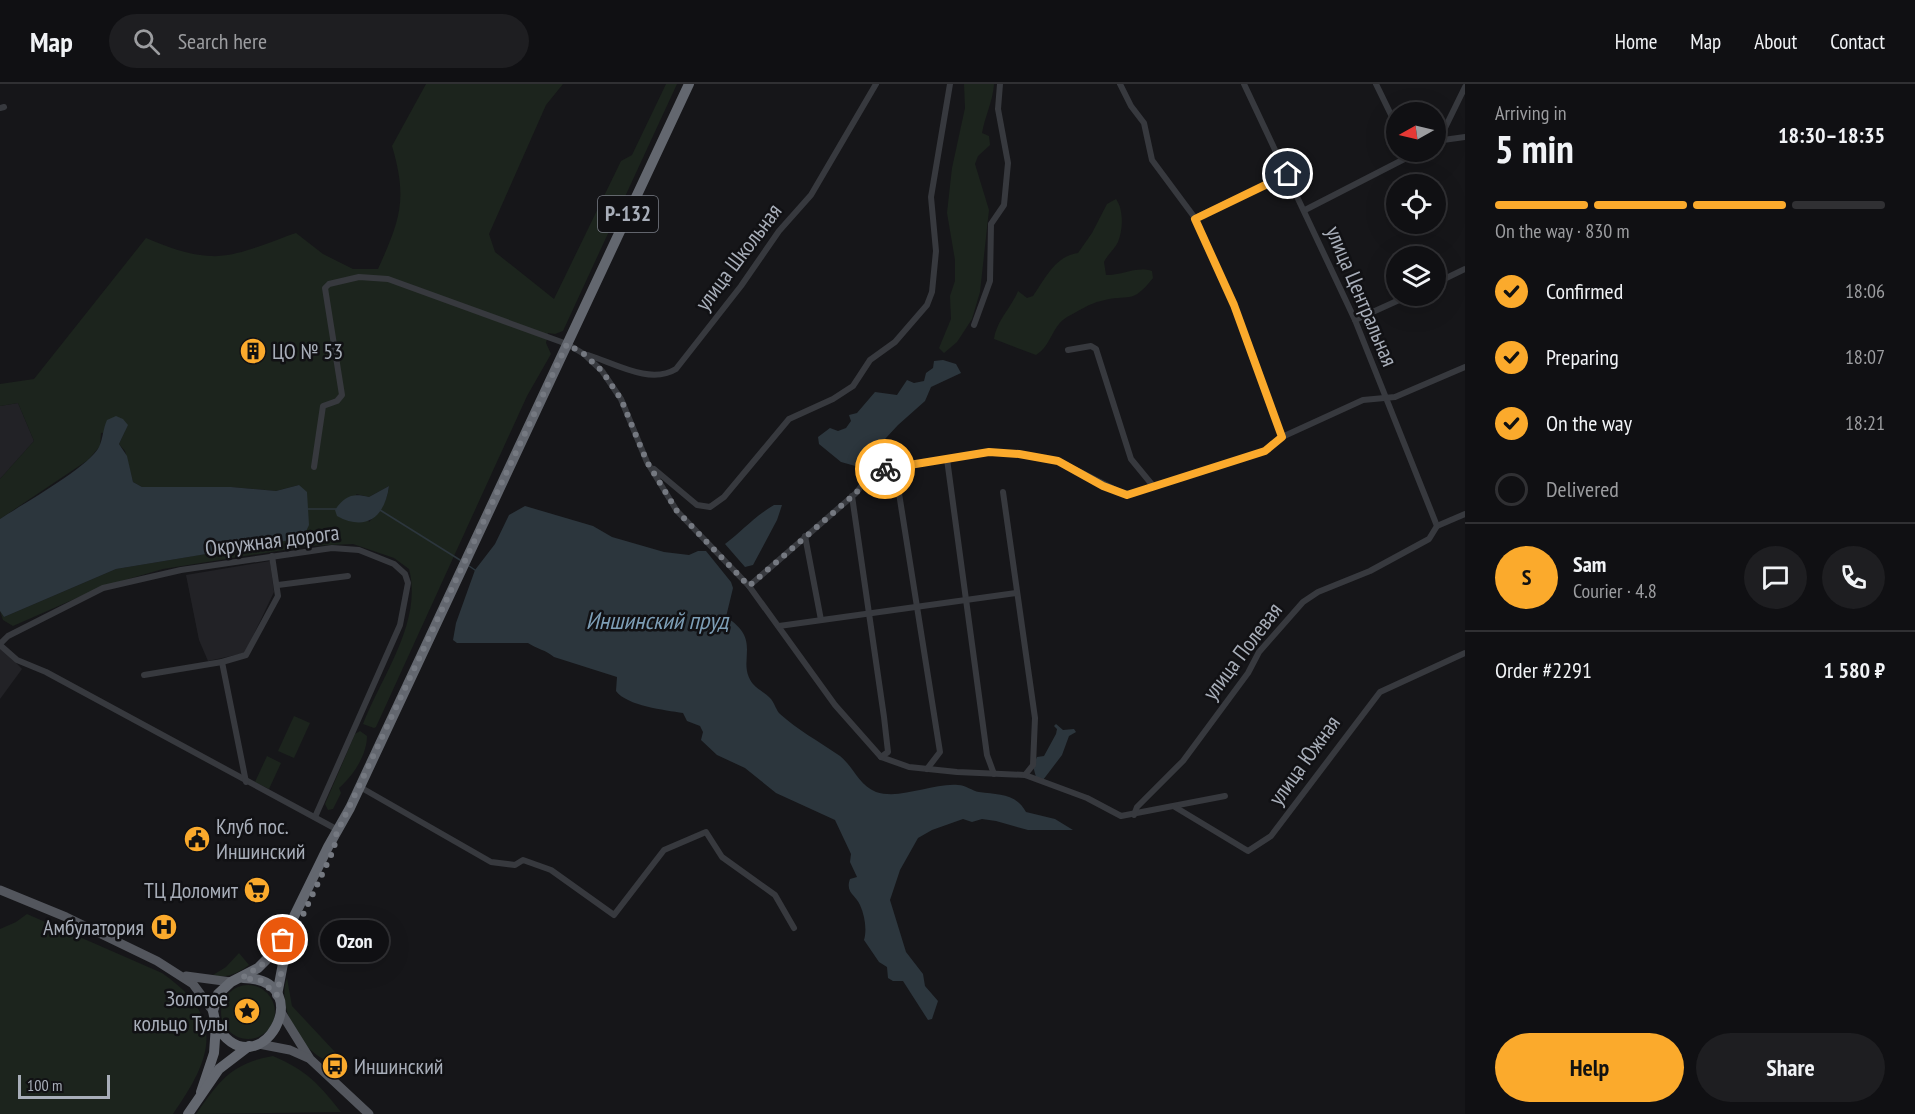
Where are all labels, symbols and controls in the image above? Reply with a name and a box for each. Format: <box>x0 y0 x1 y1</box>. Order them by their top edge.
search box <box>109 14 529 68</box>
text: Map <box>30 23 73 60</box>
icon: search <box>130 25 163 58</box>
text: Search here <box>178 27 267 55</box>
text: Home <box>1615 28 1657 55</box>
text: Map <box>1690 28 1721 55</box>
text: About <box>1754 28 1797 55</box>
text: Contact <box>1830 28 1885 55</box>
text: Arriving in <box>1495 100 1567 126</box>
north arrow <box>1386 102 1446 162</box>
map controls <box>1386 102 1446 306</box>
text: 18:30–18:35 <box>1778 121 1885 149</box>
text: 5 min <box>1495 123 1574 174</box>
pin <box>1262 148 1313 199</box>
icon: home <box>1271 157 1304 190</box>
button: locate <box>1386 174 1446 234</box>
road number: Р-132 <box>598 196 658 232</box>
street label: улица Школьная <box>689 198 787 316</box>
text: On the way · 830 m <box>1495 218 1630 244</box>
street label: улица Центральная <box>1320 222 1404 370</box>
button: layers <box>1386 246 1446 306</box>
icon: check <box>1495 275 1528 308</box>
text: Confirmed <box>1546 277 1623 305</box>
text: 18:06 <box>1845 278 1885 304</box>
building icon: ЦО № 53 <box>238 336 268 366</box>
place label: ЦО № 53 <box>272 337 343 365</box>
icon: check <box>1495 341 1528 374</box>
text: Preparing <box>1546 343 1619 371</box>
text: 18:07 <box>1845 344 1885 370</box>
icon: check <box>1495 407 1528 440</box>
text: On the way <box>1546 409 1632 437</box>
text: 18:21 <box>1845 410 1885 436</box>
courier <box>855 439 915 499</box>
icon: bike <box>869 453 902 486</box>
text: Delivered <box>1546 475 1619 503</box>
street label: Окружная дорога <box>203 518 341 562</box>
button: chat <box>1744 546 1807 609</box>
button: phone <box>1822 546 1885 609</box>
text: Sam <box>1573 550 1606 578</box>
text: S <box>1522 563 1531 591</box>
text: Courier · 4.8 <box>1573 578 1657 604</box>
street label: улица Полевая <box>1196 597 1288 705</box>
water label: Иншинский пруд <box>586 605 730 636</box>
text: Order #2291 <box>1495 656 1592 684</box>
text: 1 580 ₽ <box>1823 656 1885 684</box>
street label: улица Южная <box>1262 710 1346 810</box>
place label: Клуб пос. Иншинский <box>216 812 305 865</box>
public building icon: Клуб пос. Иншинский <box>182 824 212 854</box>
supermarket icon: ТЦ Доломит <box>242 875 272 905</box>
place label: ТЦ Доломит <box>144 876 239 904</box>
hospital icon: Амбулатория <box>149 912 179 942</box>
place label: Амбулатория <box>43 913 144 941</box>
pin <box>257 914 308 965</box>
callout: Ozon <box>319 919 388 961</box>
icon: bag <box>266 923 299 956</box>
text: Ozon <box>336 928 373 954</box>
place label: Золотое кольцо Тулы <box>133 984 228 1037</box>
place icon: Золотое кольцо Тулы <box>232 996 262 1026</box>
button: Help <box>1495 1033 1684 1102</box>
button: Share <box>1696 1033 1885 1102</box>
bus stop icon: Иншинский <box>320 1051 350 1081</box>
place label: Иншинский <box>354 1052 443 1080</box>
scale bar <box>18 1072 110 1100</box>
text: 100 m <box>27 1075 62 1095</box>

